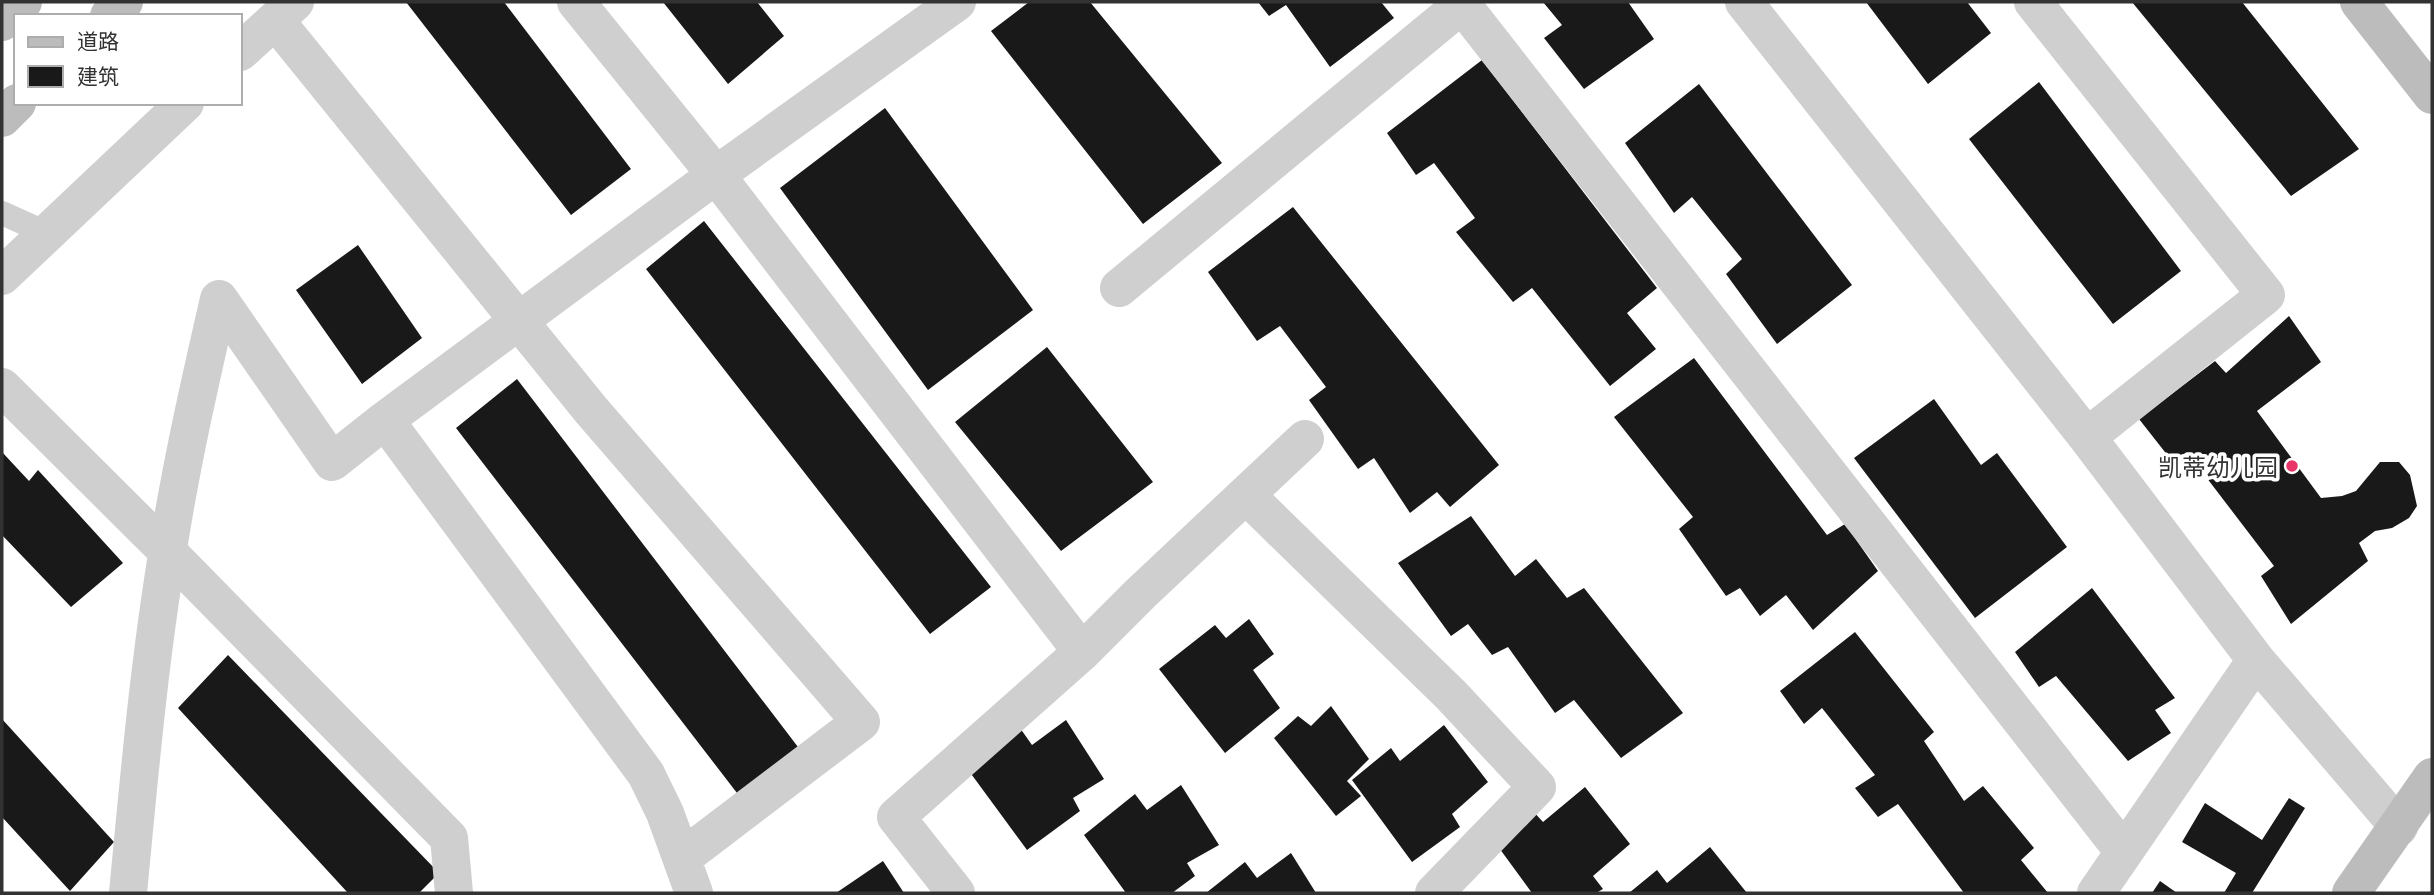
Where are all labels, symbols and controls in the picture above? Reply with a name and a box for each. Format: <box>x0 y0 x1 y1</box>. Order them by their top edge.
legend <box>14 14 242 105</box>
text: 道路 <box>77 28 119 53</box>
text: 建筑 <box>77 63 119 88</box>
place label: 凯蒂幼儿园 <box>2158 452 2278 481</box>
marker: 凯蒂幼儿园 <box>2284 458 2300 474</box>

